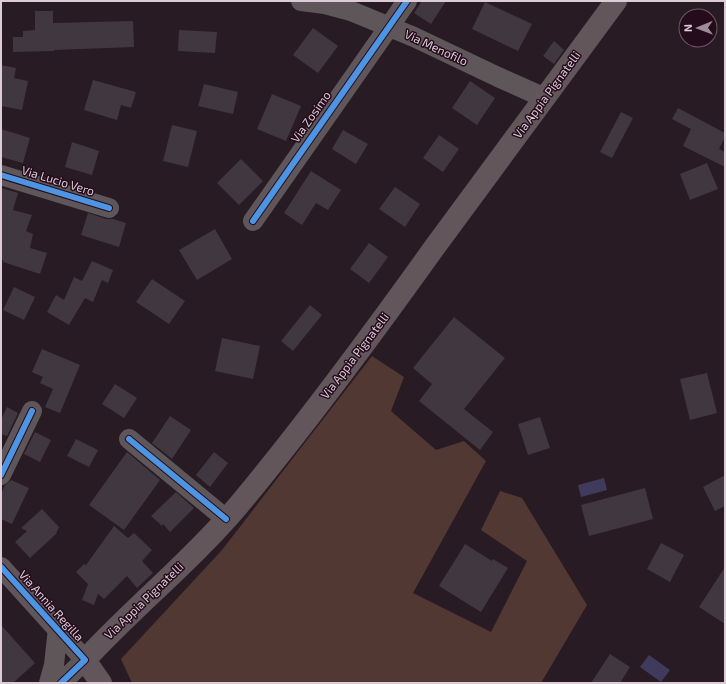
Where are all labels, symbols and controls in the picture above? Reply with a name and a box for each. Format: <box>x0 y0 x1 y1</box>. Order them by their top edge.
north arrow <box>678 8 718 48</box>
text: N <box>681 24 694 32</box>
street label: Via Menofilo <box>403 26 470 68</box>
street label: Via Appia Pignatelli <box>510 48 583 141</box>
street label: Via Zosimo <box>287 88 333 145</box>
street label: Via Lucio Vero <box>20 162 97 198</box>
street label: Via Appia Pignatelli <box>317 310 391 401</box>
street label: Via Appia Pignatelli <box>101 559 186 642</box>
street label: Via Annia Regilla <box>16 567 87 643</box>

